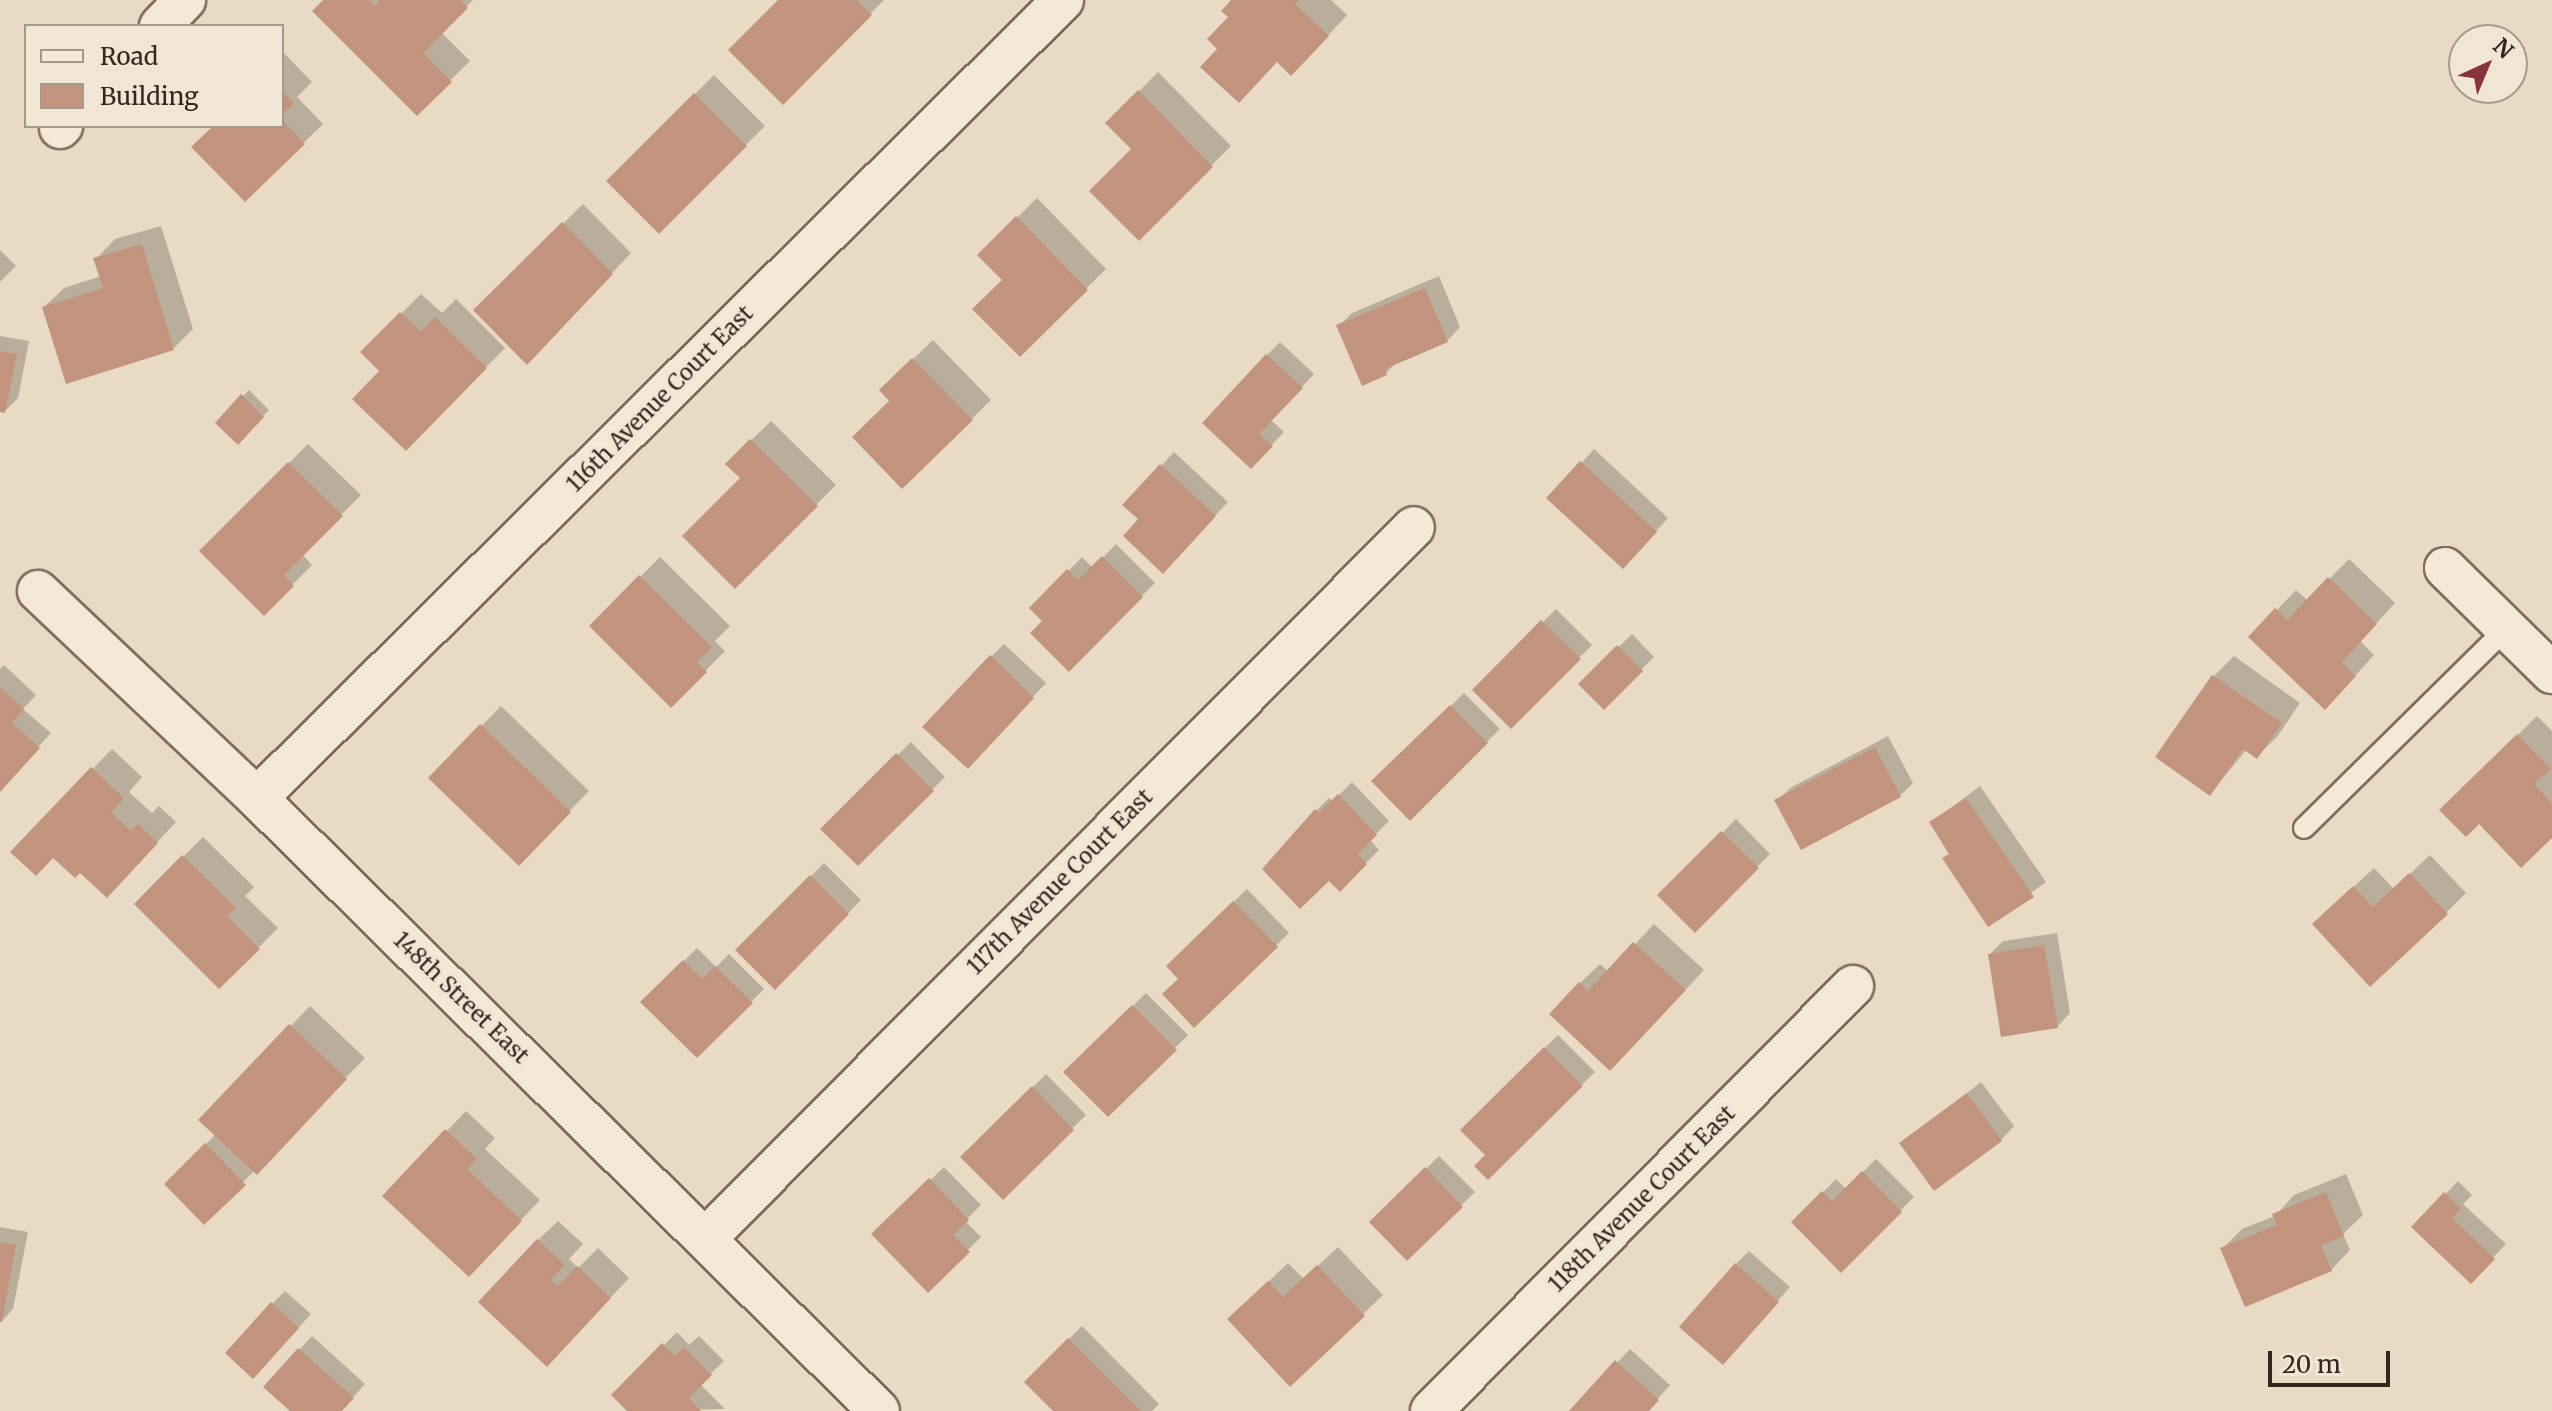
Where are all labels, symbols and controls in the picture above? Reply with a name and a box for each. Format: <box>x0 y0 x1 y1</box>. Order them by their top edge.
legend <box>24 24 284 128</box>
north arrow <box>2448 24 2528 104</box>
text: N <box>2487 32 2519 64</box>
text: Road <box>100 41 158 72</box>
text: Building <box>100 81 199 112</box>
street label: 116th Avenue Court East <box>561 300 759 498</box>
street label: 117th Avenue Court East <box>962 784 1158 980</box>
street label: 148th Street East <box>388 927 534 1069</box>
street label: 118th Avenue Court East <box>1543 1100 1741 1298</box>
scale bar <box>2272 1335 2394 1385</box>
text: 20 m <box>2282 1349 2341 1380</box>

